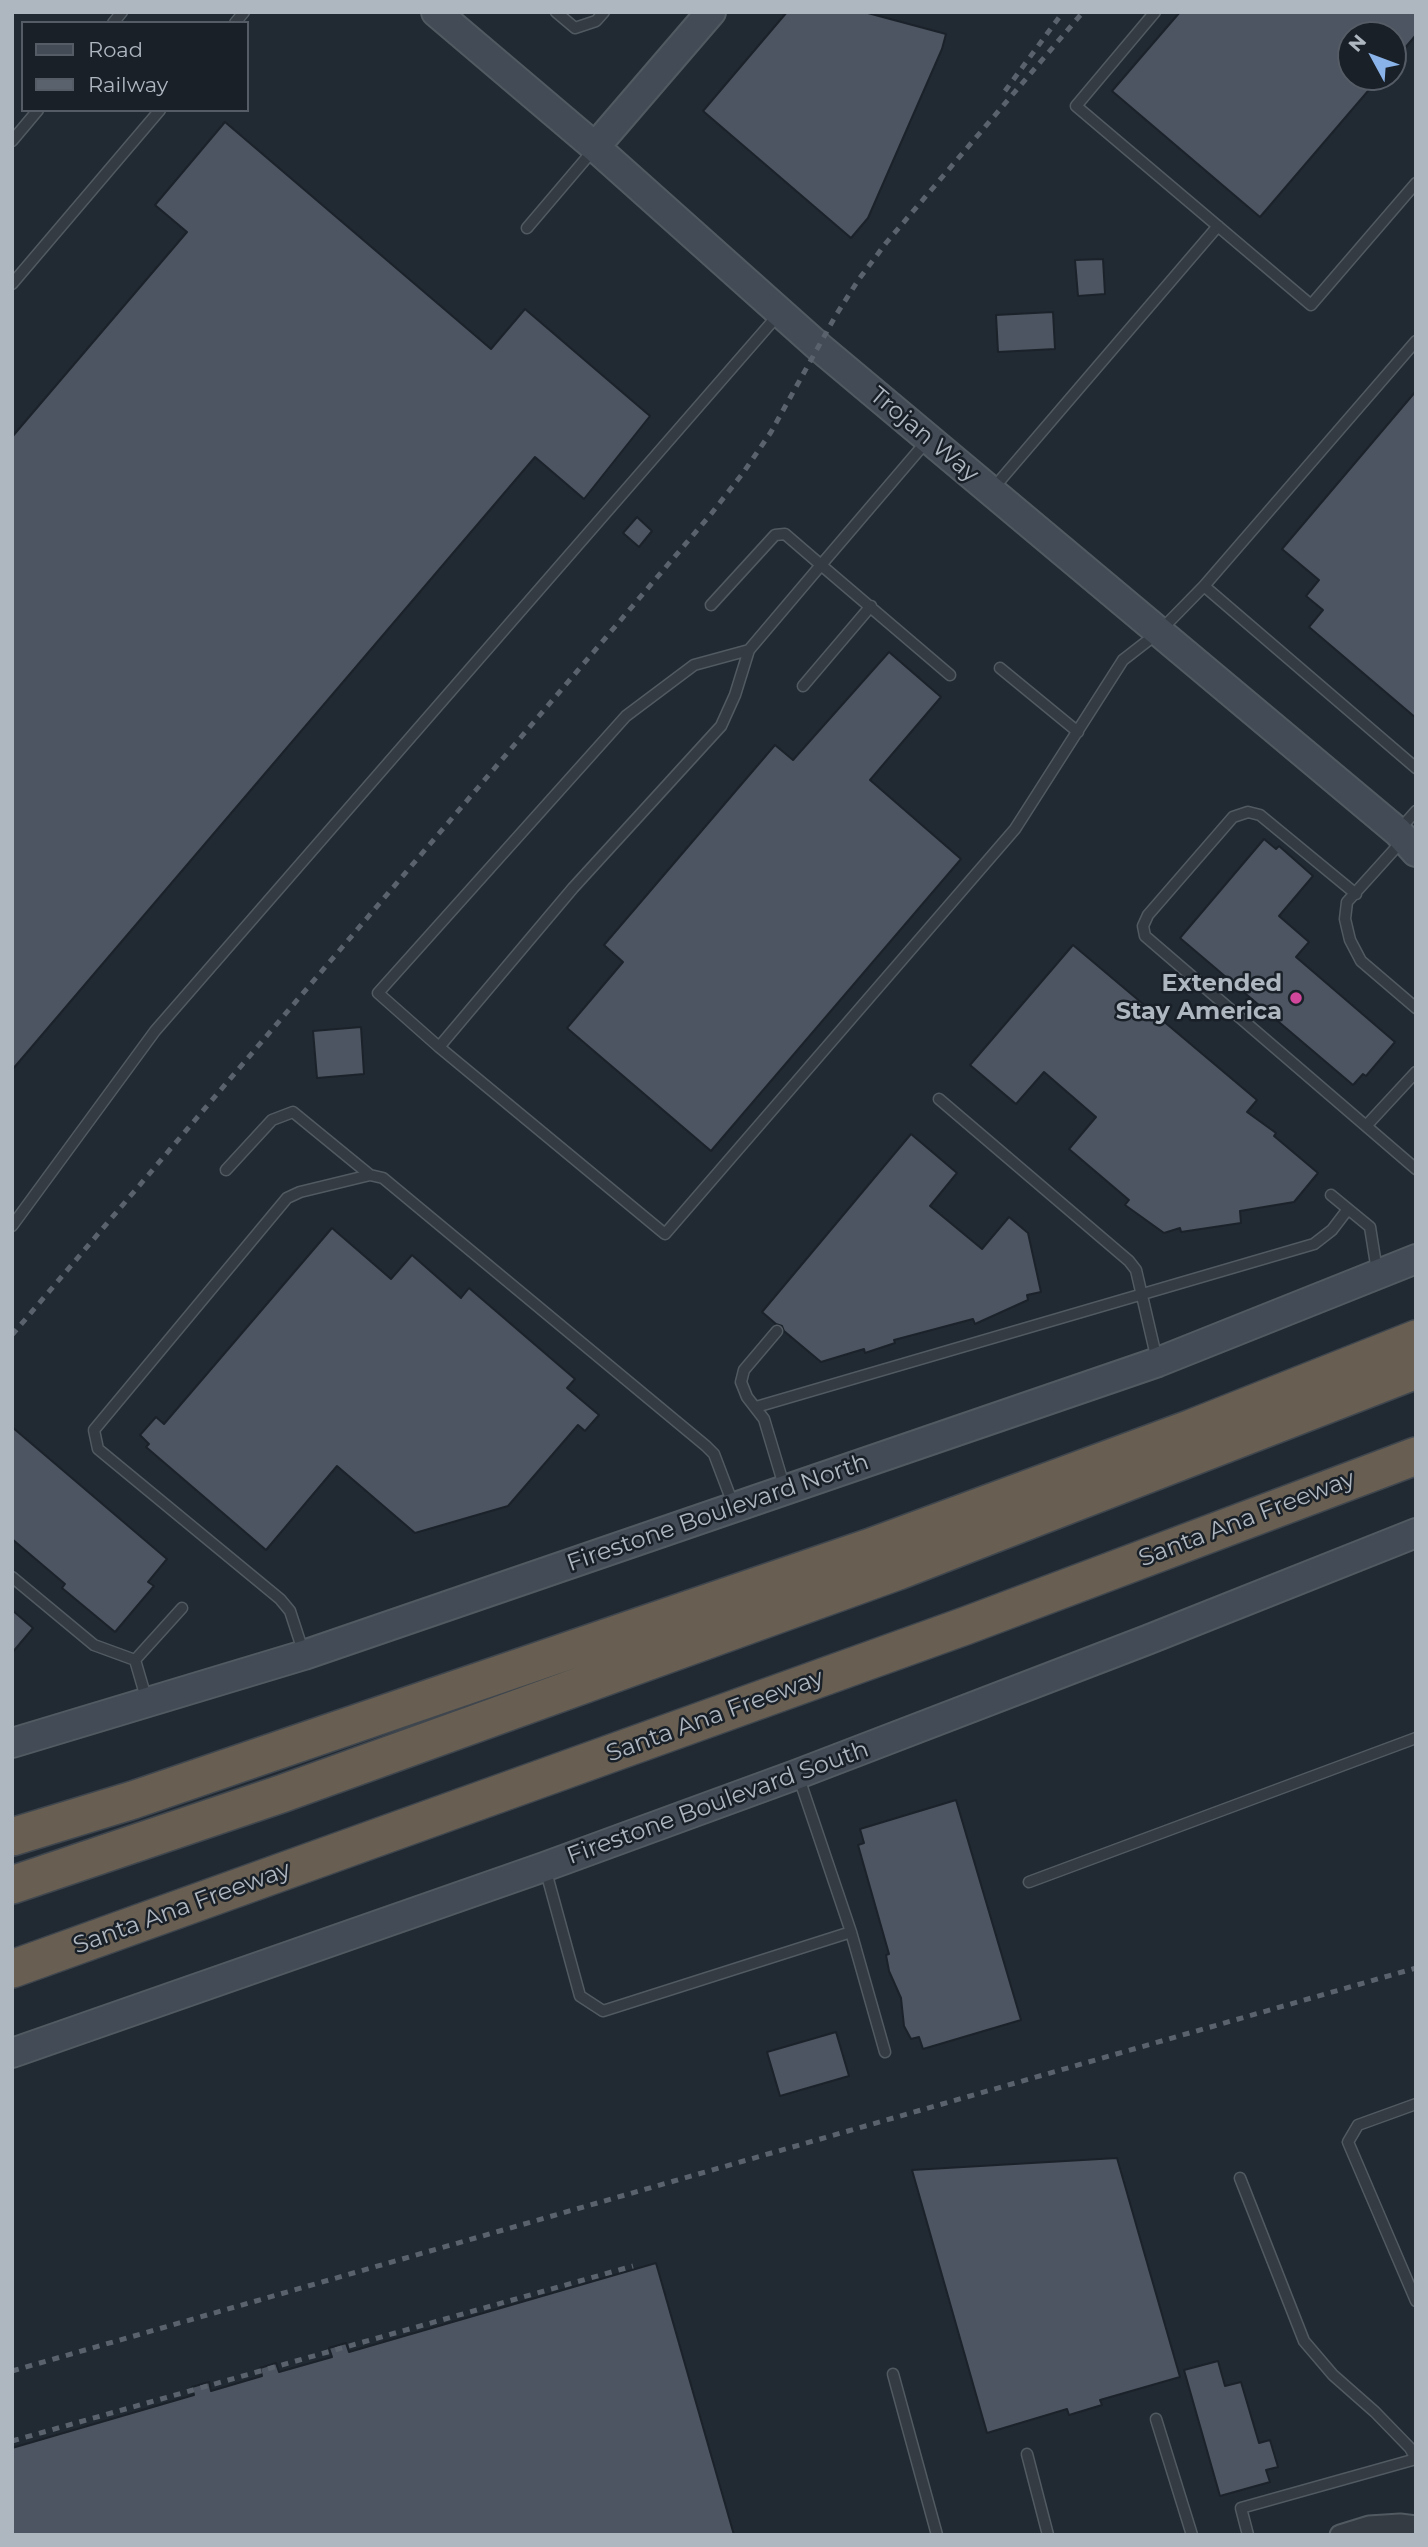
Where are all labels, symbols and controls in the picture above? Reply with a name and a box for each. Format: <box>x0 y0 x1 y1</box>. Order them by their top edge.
legend <box>21 21 248 112</box>
north arrow <box>1337 21 1407 91</box>
text: N <box>1344 30 1371 57</box>
text: Road <box>88 37 143 62</box>
text: Railway <box>88 72 168 97</box>
street label: Trojan Way <box>864 381 984 489</box>
place label: Extended Stay America <box>1116 970 1282 1026</box>
marker: Extended Stay America <box>1288 990 1304 1006</box>
street label: Firestone Boulevard North <box>563 1448 873 1578</box>
street label: Santa Ana Freeway <box>1135 1465 1359 1573</box>
street label: Santa Ana Freeway <box>602 1663 828 1769</box>
street label: Firestone Boulevard South <box>563 1735 873 1871</box>
street label: Santa Ana Freeway <box>69 1855 295 1961</box>

